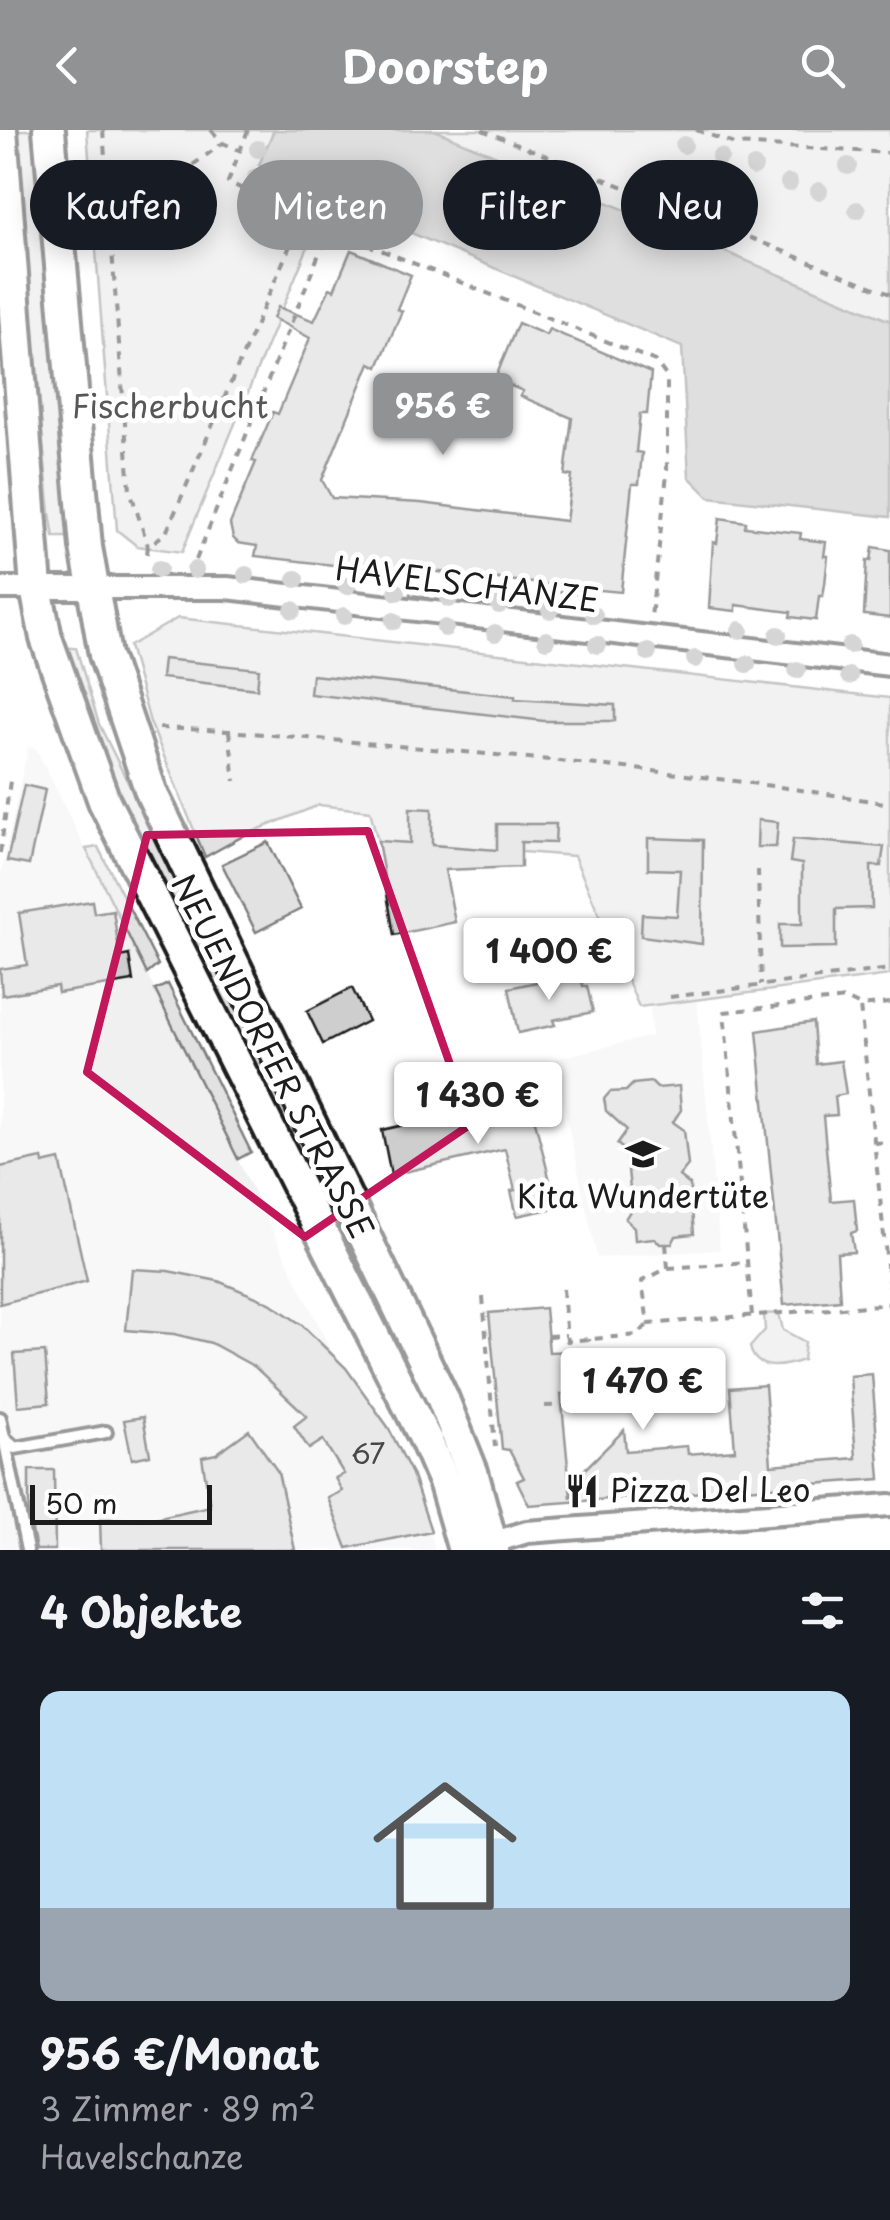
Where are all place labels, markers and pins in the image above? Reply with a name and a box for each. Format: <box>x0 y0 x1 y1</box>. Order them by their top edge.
pin: 956 € <box>373 373 513 458</box>
pin: 1 400 € <box>457 918 641 1003</box>
pin: 1 430 € <box>386 1062 570 1147</box>
school or university icon: Kita Wundertüte <box>624 1135 662 1173</box>
place label: Kita Wundertüte <box>517 1171 769 1219</box>
pin: 1 470 € <box>551 1348 735 1433</box>
place label: Pizza Del Leo <box>610 1465 810 1513</box>
restaurant icon: Pizza Del Leo <box>563 1472 601 1510</box>

